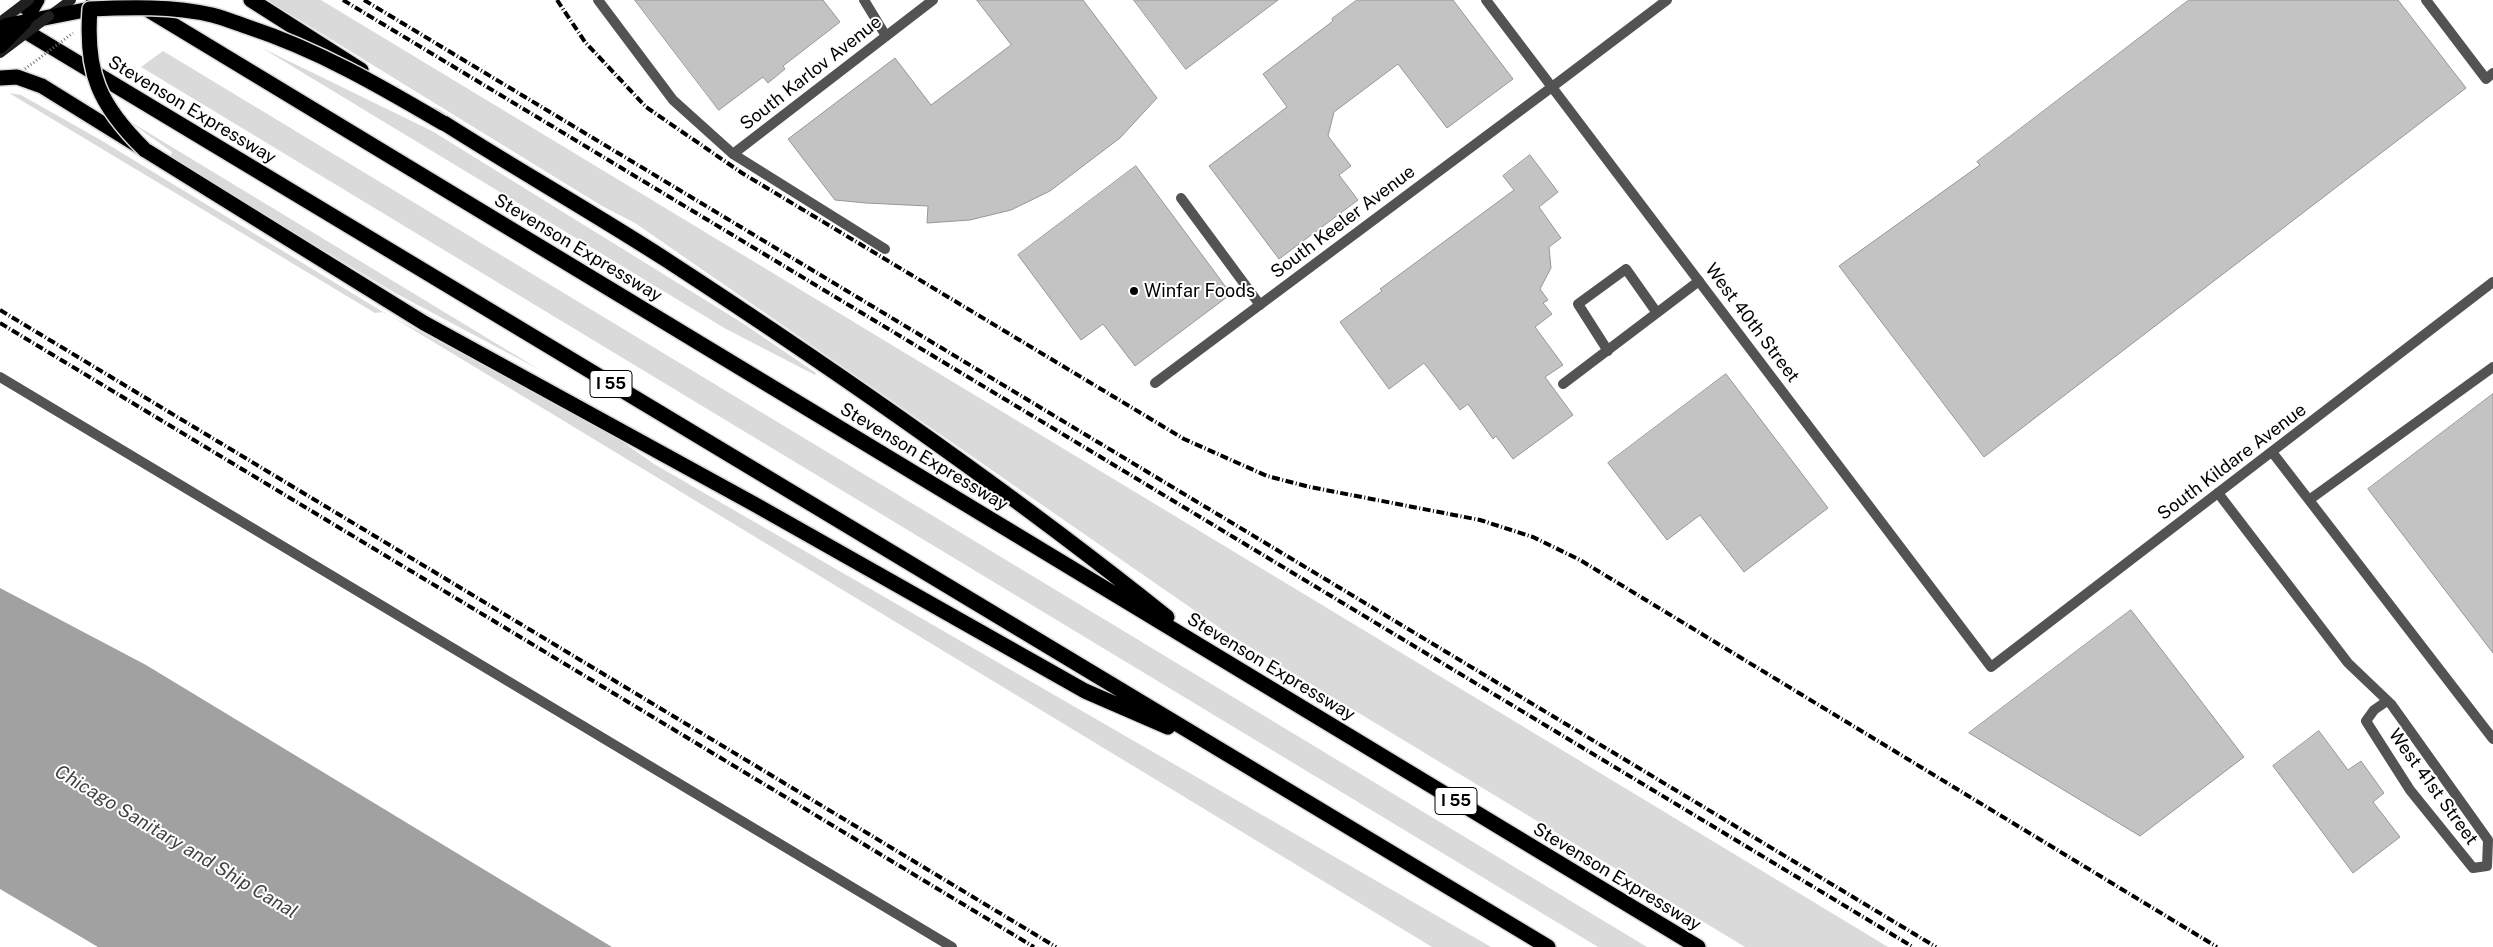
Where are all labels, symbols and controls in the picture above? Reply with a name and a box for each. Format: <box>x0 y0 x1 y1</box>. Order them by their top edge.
street label: South Karlov Avenue <box>736 11 886 135</box>
street label: Stevenson Expressway <box>104 51 280 169</box>
street label: South Keeler Avenue <box>1267 161 1419 283</box>
street label: Stevenson Expressway <box>490 189 666 307</box>
street label: West 40th Street <box>1700 259 1804 387</box>
place label: Winfar Foods <box>1144 280 1255 302</box>
marker: Winfar Foods <box>1128 285 1140 297</box>
road number: I 55 <box>590 370 632 398</box>
street label: Stevenson Expressway <box>836 398 1012 516</box>
street label: South Kildare Avenue <box>2154 399 2310 525</box>
street label: Stevenson Expressway <box>1183 608 1359 726</box>
street label: West 41st Street <box>2384 725 2482 849</box>
water label: Chicago Sanitary and Ship Canal <box>50 760 302 924</box>
road number: I 55 <box>1435 788 1477 814</box>
street label: Stevenson Expressway <box>1529 818 1705 936</box>

